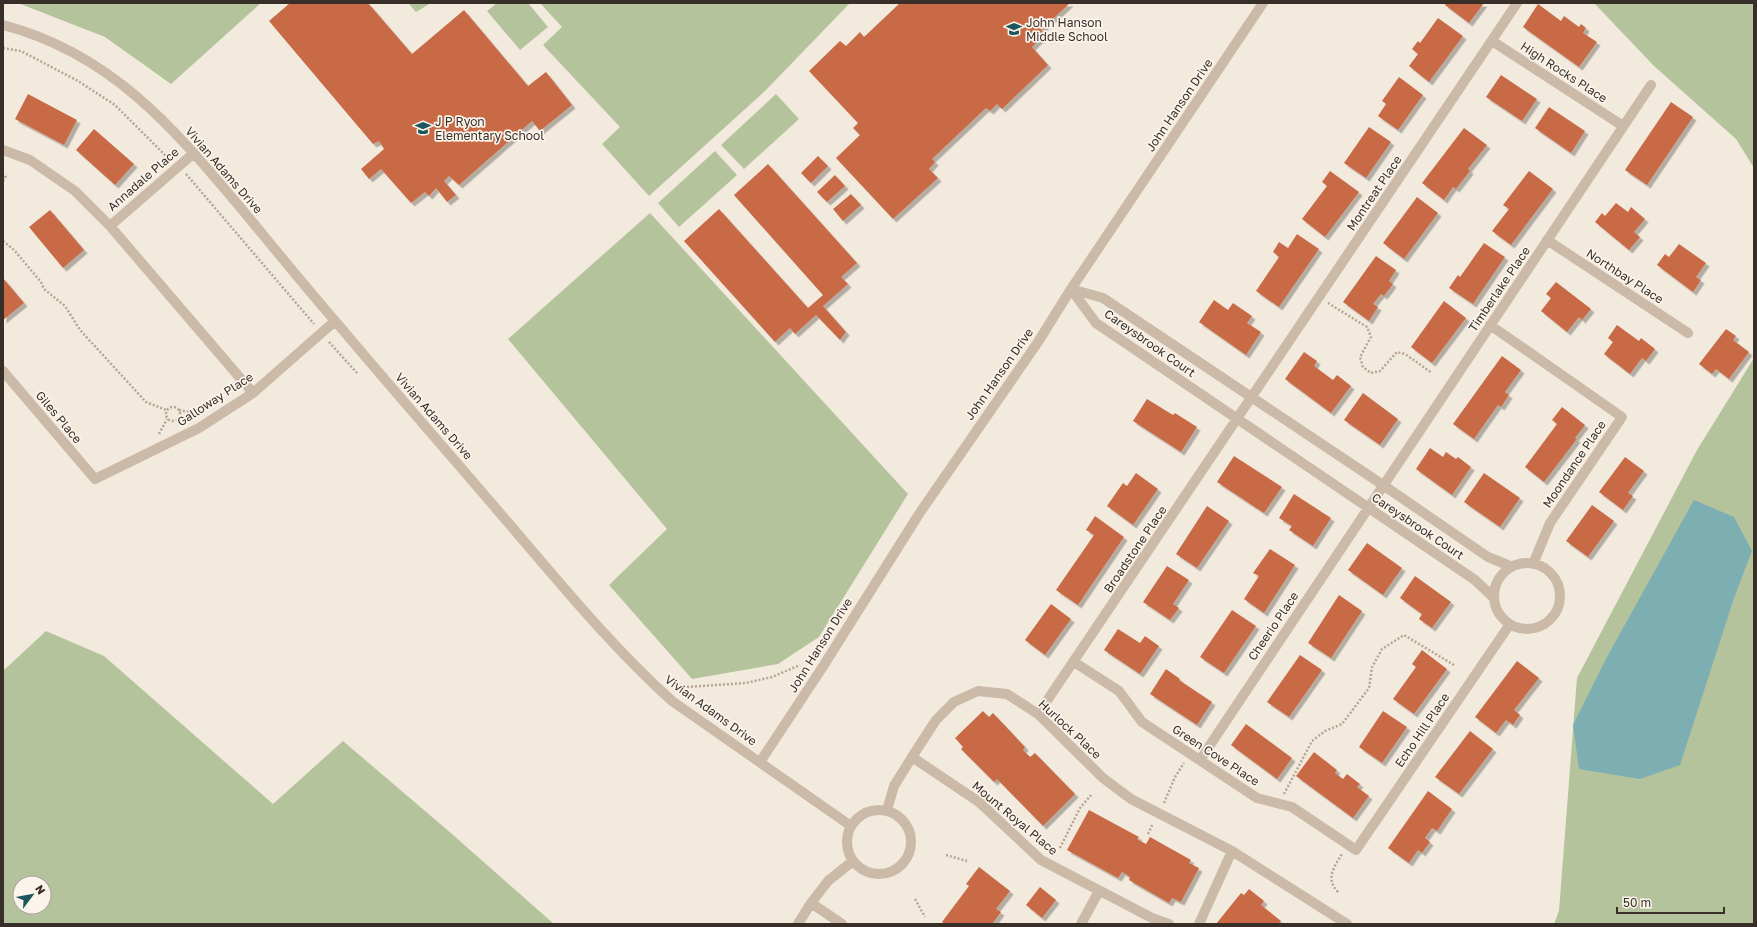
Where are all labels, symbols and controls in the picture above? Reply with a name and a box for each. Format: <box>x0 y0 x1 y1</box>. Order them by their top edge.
place label: John Hanson Middle School <box>1026 15 1108 44</box>
school or university icon: John Hanson Middle School <box>1005 20 1023 38</box>
street label: High Rocks Place <box>1518 38 1610 106</box>
street label: John Hanson Drive <box>1142 56 1216 154</box>
place label: J P Ryon Elementary School <box>435 114 544 143</box>
school or university icon: J P Ryon Elementary School <box>414 119 432 137</box>
street label: Vivian Adams Drive <box>182 124 266 217</box>
street label: Annadale Place <box>104 144 182 214</box>
street label: Montreat Place <box>1343 152 1405 233</box>
street label: Timberlake Place <box>1465 244 1533 334</box>
street label: Northbay Place <box>1584 245 1666 307</box>
street label: Careysbrook Court <box>1102 306 1199 380</box>
street label: John Hanson Drive <box>962 325 1036 423</box>
street label: Galloway Place <box>174 369 256 429</box>
street label: Vivian Adams Drive <box>392 370 476 463</box>
street label: Giles Place <box>33 388 85 446</box>
street label: Moondance Place <box>1539 417 1609 511</box>
street label: Careysbrook Court <box>1369 490 1467 562</box>
street label: Broadstone Place <box>1100 503 1170 595</box>
street label: Cheerio Place <box>1245 589 1301 663</box>
street label: John Hanson Drive <box>785 595 855 695</box>
street label: Vivian Adams Drive <box>662 672 760 748</box>
street label: Echo Hill Place <box>1392 690 1452 770</box>
street label: Hurlock Place <box>1036 696 1105 762</box>
street label: Green Cove Place <box>1170 721 1262 789</box>
street label: Mount Royal Place <box>969 778 1061 858</box>
north arrow <box>12 875 52 915</box>
text: N <box>33 882 49 896</box>
scale bar <box>1617 889 1724 915</box>
text: 50 m <box>1623 895 1651 910</box>

